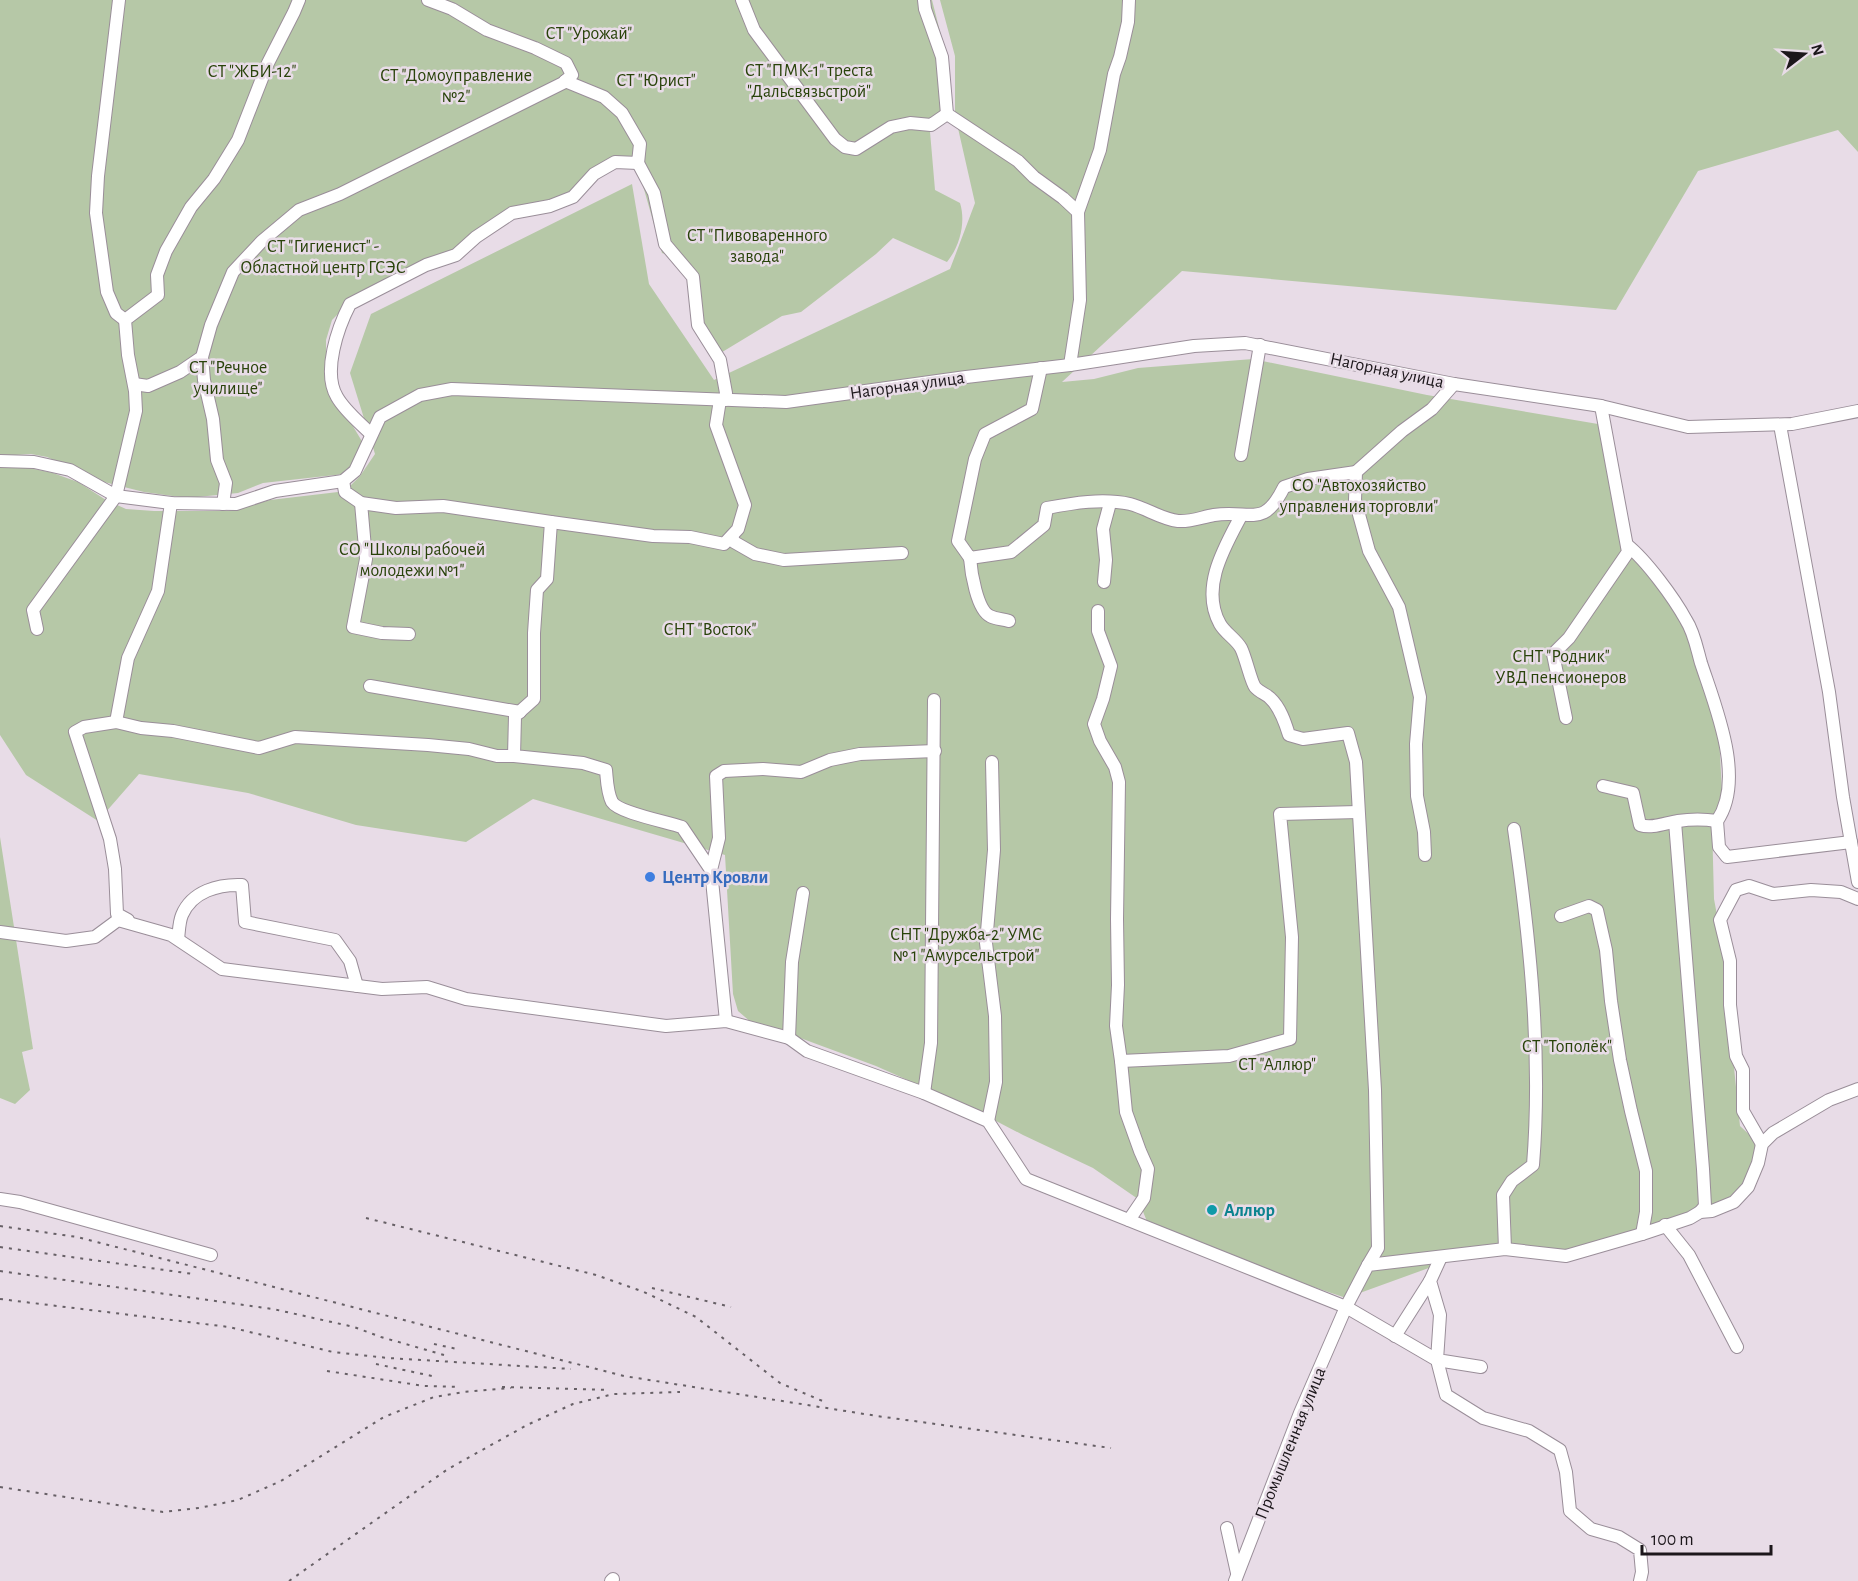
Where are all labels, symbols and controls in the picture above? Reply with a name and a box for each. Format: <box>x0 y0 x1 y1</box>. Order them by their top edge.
north arrow <box>1774 24 1834 84</box>
park label: СТ "Урожай" <box>546 25 632 43</box>
text: N <box>1808 42 1827 58</box>
park label: СТ "ПМК-1" треста "Дальсвязьстрой" <box>745 62 873 101</box>
park label: СТ "ЖБИ-12" <box>208 63 296 81</box>
park label: СТ "Домоуправление №2" <box>380 67 532 106</box>
park label: СТ "Юрист" <box>616 72 696 90</box>
park label: СТ "Пивоваренного завода" <box>687 227 827 266</box>
park label: СТ "Гигиенист" - Областной центр ГСЭС <box>240 238 406 277</box>
street label: Нагорная улица <box>1328 350 1445 392</box>
park label: СТ "Речное училище" <box>189 359 267 398</box>
street label: Нагорная улица <box>849 369 966 403</box>
park label: СО "Автохозяйство управления торговли" <box>1279 477 1438 516</box>
park label: СО "Школы рабочей молодежи №1" <box>339 540 485 580</box>
park label: СНТ "Восток" <box>663 621 757 639</box>
park label: СНТ "Родник" УВД пенсионеров <box>1495 648 1627 687</box>
place label: Центр Кровли <box>662 869 768 887</box>
marker: Центр Кровли <box>643 870 657 884</box>
park label: СНТ "Дружба-2" УМС № 1 "Амурсельстрой" <box>890 925 1042 965</box>
park label: СТ "Тополёк" <box>1522 1038 1612 1056</box>
park label: СТ "Аллюр" <box>1238 1056 1316 1074</box>
place label: Аллюр <box>1224 1202 1275 1220</box>
marker: Аллюр <box>1205 1203 1219 1217</box>
street label: Промышленная улица <box>1252 1365 1330 1522</box>
scale bar <box>1642 1518 1771 1556</box>
text: 100 m <box>1651 1531 1694 1549</box>

